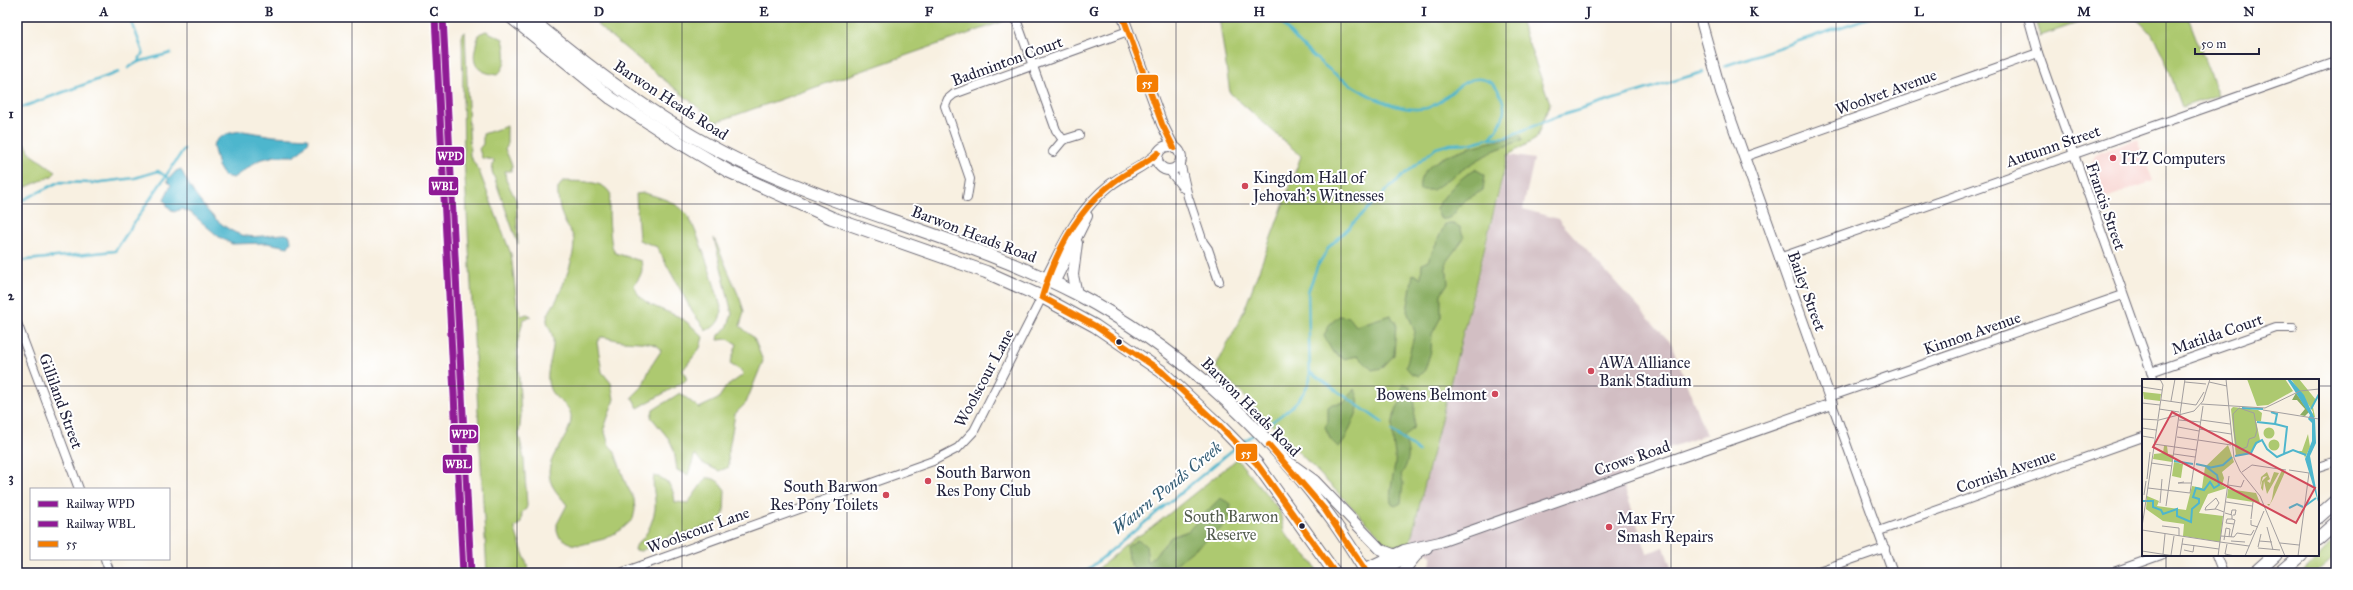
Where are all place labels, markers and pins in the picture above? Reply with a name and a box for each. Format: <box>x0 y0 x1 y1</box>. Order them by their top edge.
place label: ITZ Computers <box>2121 149 2226 168</box>
marker: ITZ Computers <box>2108 153 2118 163</box>
place label: Kingdom Hall of Jehovah's Witnesses <box>1251 168 1384 206</box>
marker: Kingdom Hall of Jehovah's Witnesses <box>1240 181 1250 191</box>
unlabelled marker <box>1114 337 1124 347</box>
place label: AWA Alliance Bank Stadium <box>1598 353 1692 390</box>
marker: AWA Alliance Bank Stadium <box>1586 366 1596 376</box>
place label: Bowens Belmont <box>1376 385 1487 404</box>
marker: Bowens Belmont <box>1490 389 1500 399</box>
place label: South Barwon Res Pony Club <box>936 463 1031 500</box>
marker: South Barwon Res Pony Club <box>923 476 933 486</box>
place label: South Barwon Res Pony Toilets <box>770 477 878 514</box>
marker: South Barwon Res Pony Toilets <box>881 490 891 500</box>
place label: Max Fry Smash Repairs <box>1617 509 1714 546</box>
unlabelled marker <box>1297 521 1307 531</box>
marker: Max Fry Smash Repairs <box>1604 522 1614 532</box>

